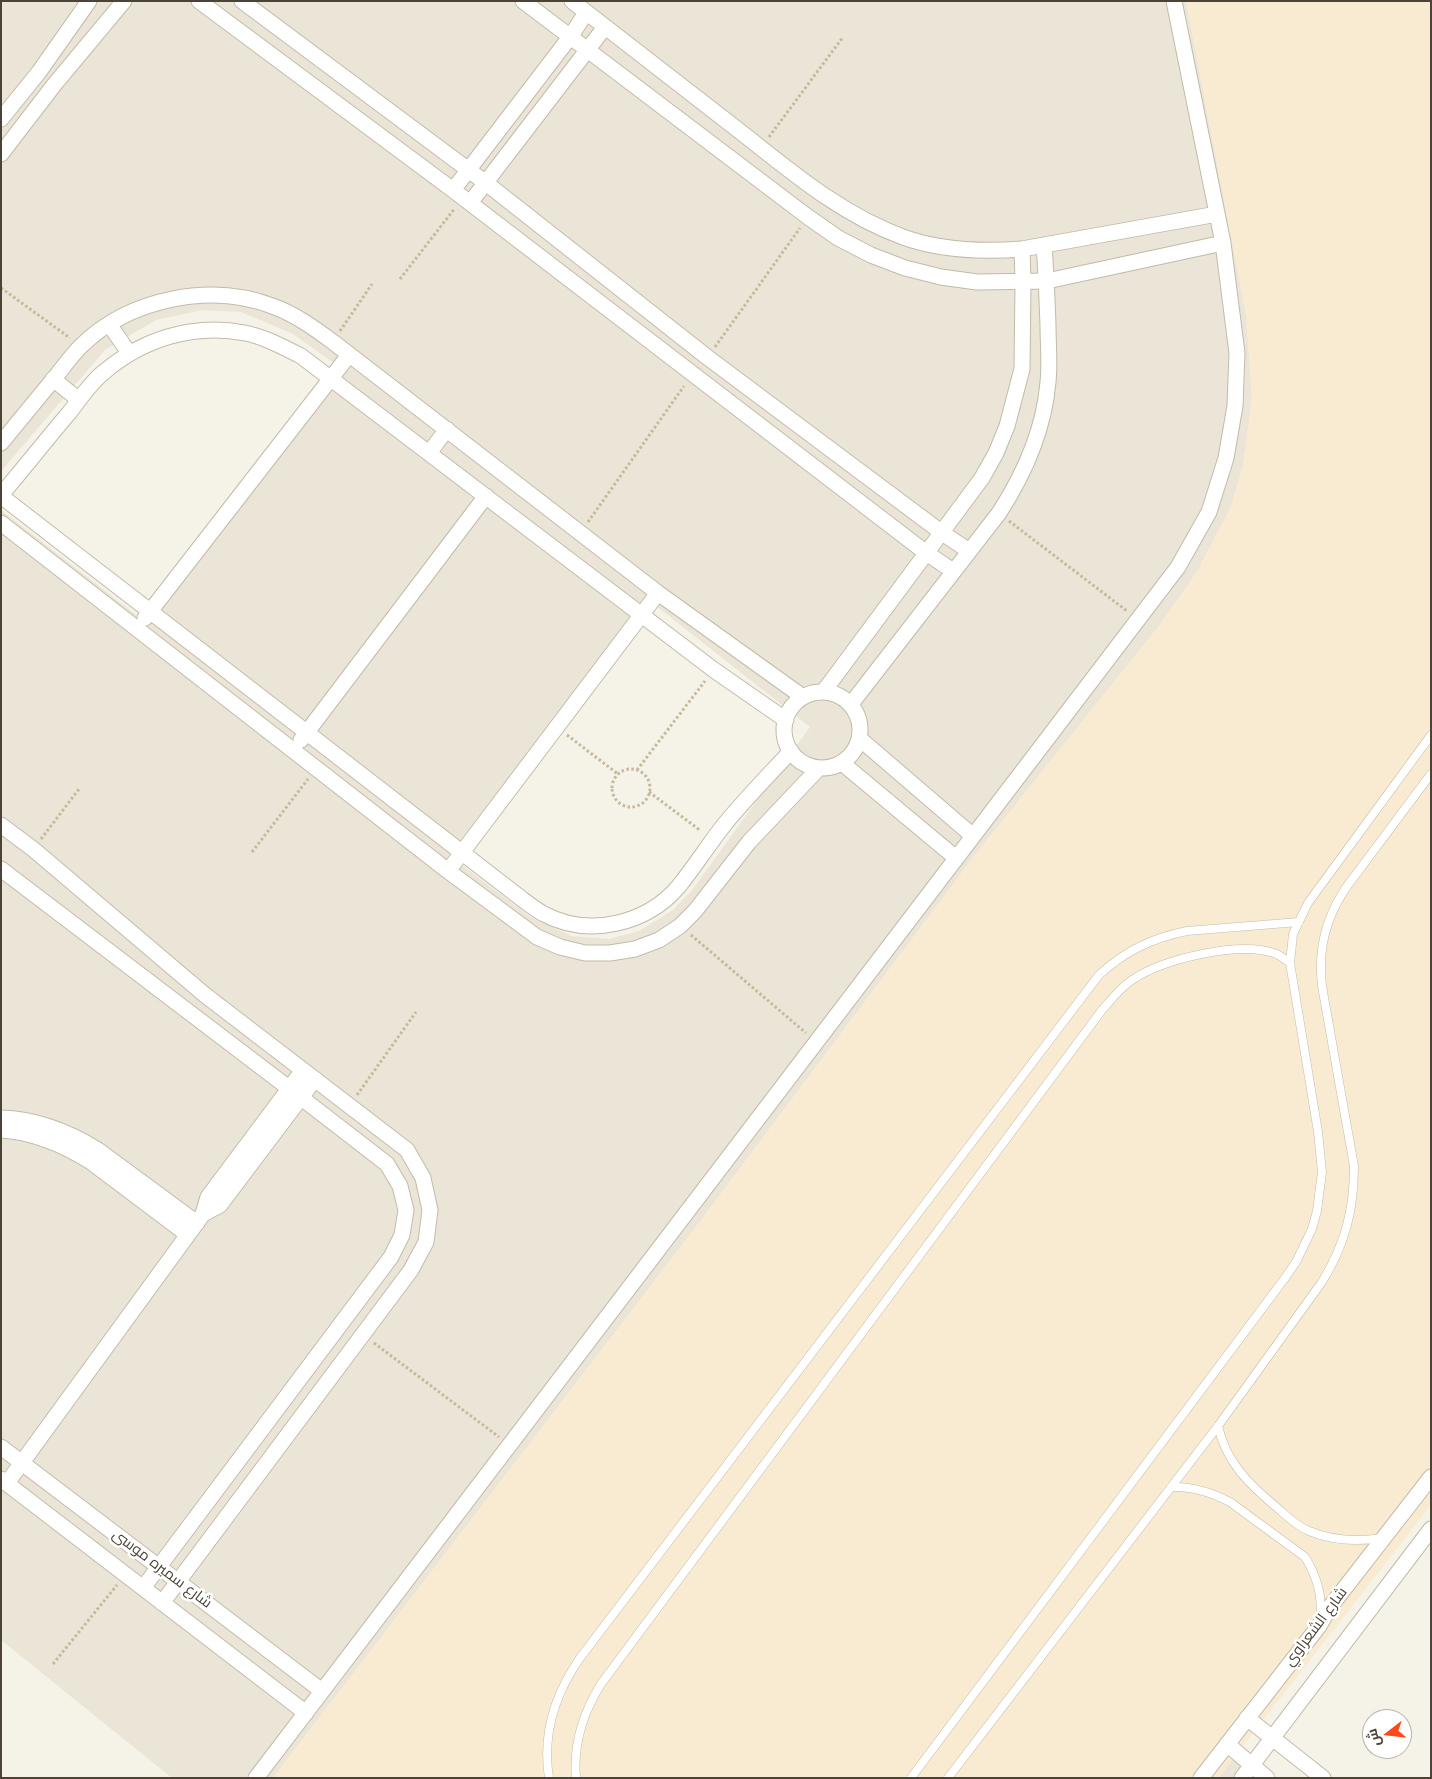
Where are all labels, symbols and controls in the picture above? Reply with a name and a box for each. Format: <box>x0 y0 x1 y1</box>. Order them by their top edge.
street label: شارع سميره موسى <box>109 1526 215 1612</box>
street label: شارع الشعراوي <box>1281 1584 1351 1670</box>
north arrow <box>1362 1709 1412 1759</box>
text: ش <box>1363 1727 1384 1749</box>

